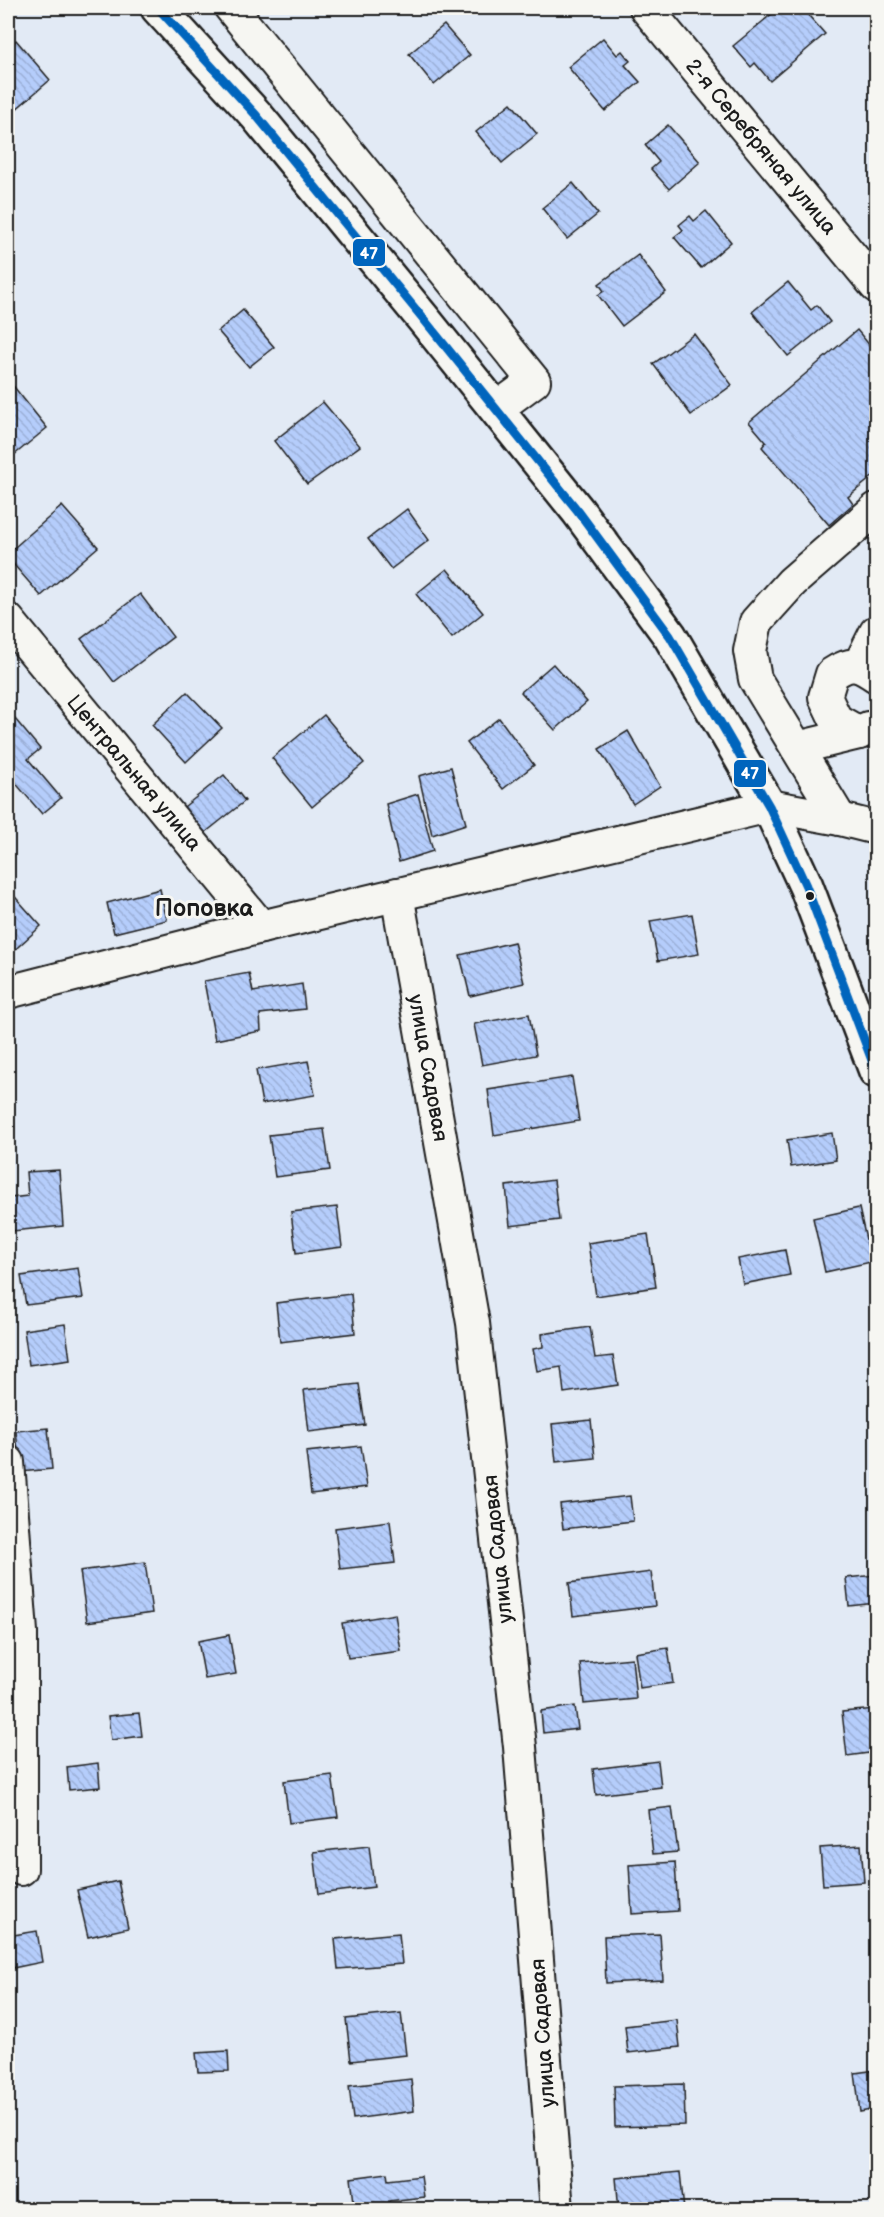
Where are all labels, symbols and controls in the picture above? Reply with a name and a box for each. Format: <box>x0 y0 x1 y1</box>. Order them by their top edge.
street label: 2-я Серебряная улица <box>680 54 842 240</box>
line badge: 47 <box>352 238 386 267</box>
text: 47 <box>360 245 378 264</box>
street label: Центральная улица <box>62 690 207 856</box>
line badge: 47 <box>733 759 767 788</box>
text: 47 <box>741 765 759 784</box>
unlabelled marker <box>804 890 816 902</box>
district label: Поповка <box>155 894 254 923</box>
street label: улица Садовая <box>403 992 453 1144</box>
street label: улица Садовая <box>478 1474 518 1624</box>
street label: улица Садовая <box>525 1958 561 2108</box>

